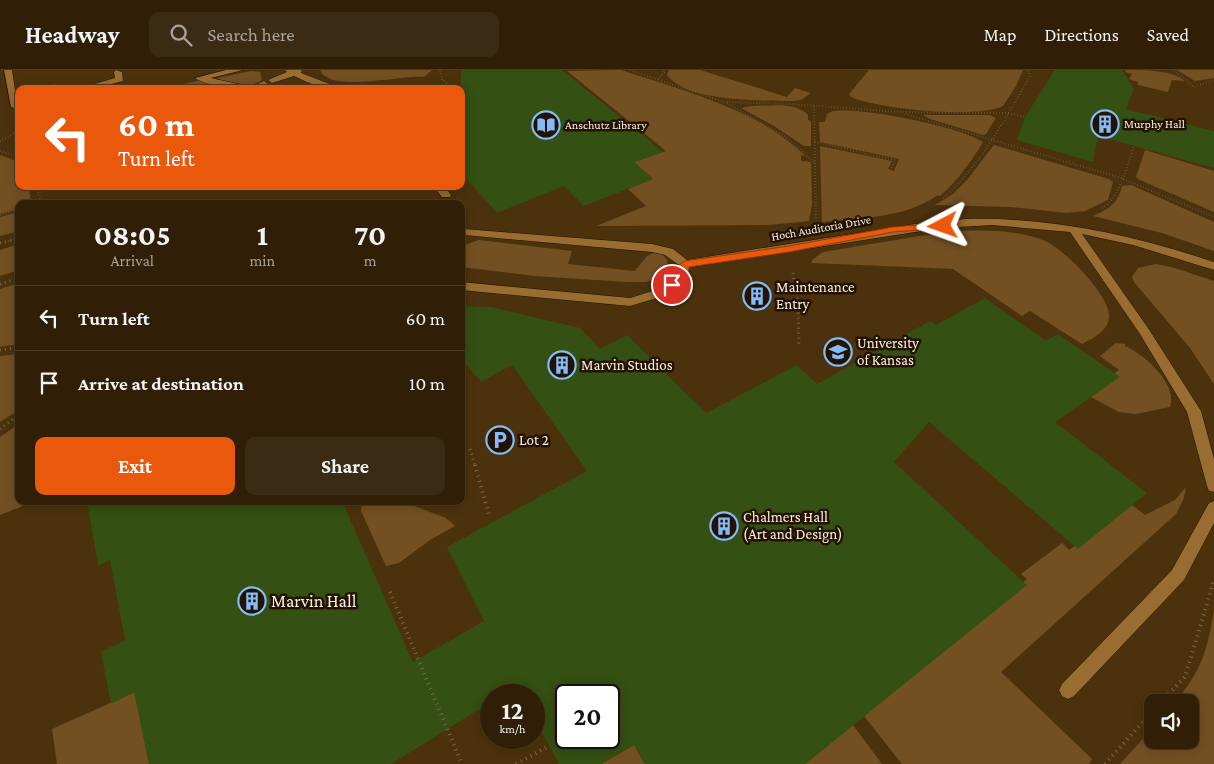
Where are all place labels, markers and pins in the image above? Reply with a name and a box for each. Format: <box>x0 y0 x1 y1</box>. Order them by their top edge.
building icon: Murphy Hall <box>1090 109 1120 139</box>
library icon: Anschutz Library <box>531 110 561 140</box>
place label: Murphy Hall <box>1124 117 1185 131</box>
place label: Anschutz Library <box>565 118 647 132</box>
pin <box>651 264 693 306</box>
place label: Maintenance Entry <box>776 279 855 313</box>
building icon: Maintenance Entry <box>742 281 772 311</box>
place label: University of Kansas <box>857 335 919 368</box>
school or university icon: University of Kansas <box>823 337 853 367</box>
building icon: Marvin Studios <box>547 350 577 380</box>
place label: Marvin Studios <box>581 357 673 373</box>
parking icon: Lot 2 <box>485 425 515 455</box>
place label: Lot 2 <box>519 432 549 448</box>
place label: Chalmers Hall (Art and Design) <box>743 509 843 543</box>
building icon: Chalmers Hall (Art and Design) <box>709 511 739 541</box>
building icon: Marvin Hall <box>237 586 267 616</box>
place label: Marvin Hall <box>271 591 357 611</box>

